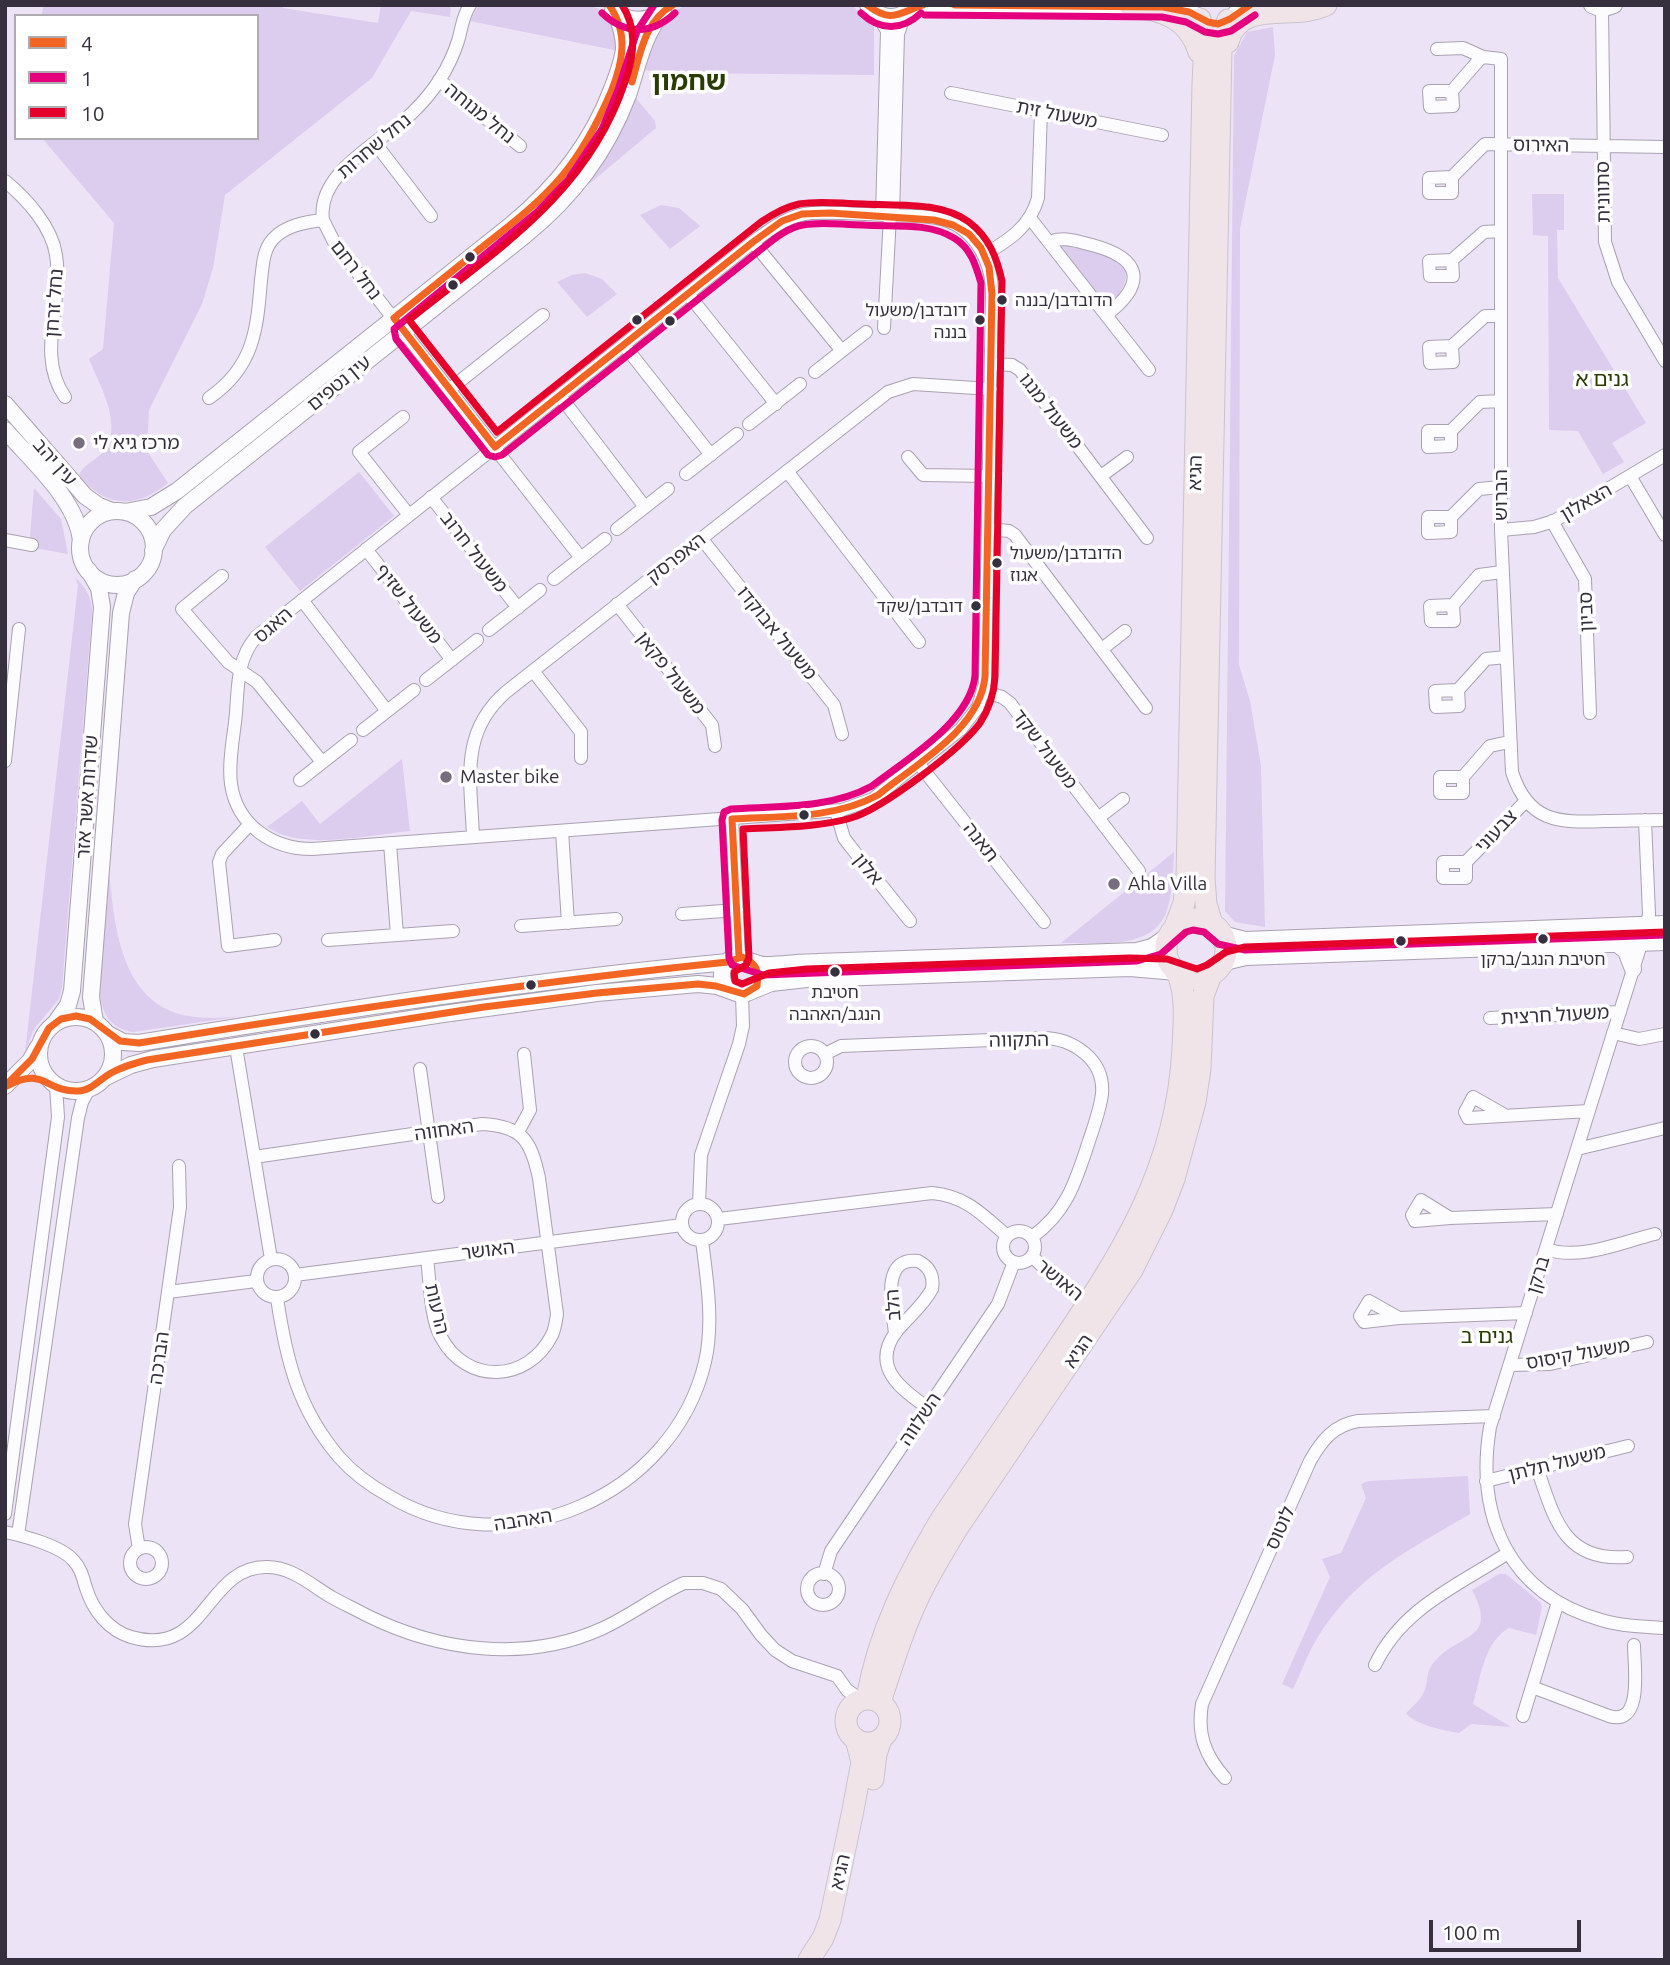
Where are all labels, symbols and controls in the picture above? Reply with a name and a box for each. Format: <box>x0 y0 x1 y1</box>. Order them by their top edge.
legend <box>14 14 259 140</box>
text: 4 <box>81 31 93 55</box>
district label: שחמון <box>652 65 726 97</box>
text: 1 <box>81 66 93 90</box>
street label: נחל מנוחה <box>440 78 520 148</box>
street label: משעול זית <box>1014 95 1100 133</box>
text: 10 <box>81 101 105 125</box>
street label: נחל שחרות <box>333 109 415 183</box>
street label: האירוס <box>1513 133 1569 157</box>
street label: סתוונית <box>1591 161 1615 223</box>
street label: נחל רחם <box>326 236 386 304</box>
unlabelled marker <box>463 250 477 264</box>
street label: נחל זרחן <box>40 268 68 338</box>
unlabelled marker <box>446 278 460 292</box>
place label: הדובדבן/בננה <box>1015 290 1113 310</box>
marker: הדובדבן/בננה <box>995 293 1009 307</box>
place label: דובדבן/משעול בננה <box>865 300 967 340</box>
unlabelled marker <box>630 313 644 327</box>
marker: דובדבן/משעול בננה <box>973 313 987 327</box>
unlabelled marker <box>663 314 677 328</box>
street label: עין נטפים <box>303 350 375 416</box>
district label: גנים א <box>1575 366 1629 392</box>
street label: משעול מנגו <box>1014 368 1088 454</box>
place label: מרכז גיא לי <box>93 432 180 454</box>
street label: עין יהב <box>28 434 82 490</box>
marker: מרכז גיא לי <box>71 435 87 451</box>
street label: הגיא <box>1183 455 1207 491</box>
street label: הברוש <box>1490 469 1512 521</box>
street label: הצאלון <box>1556 478 1616 526</box>
street label: משעול חרוב <box>435 507 513 597</box>
street label: האפרסק <box>642 528 710 588</box>
place label: הדובדבן/משעול אגוז <box>1010 543 1122 583</box>
marker: הדובדבן/משעול אגוז <box>990 556 1004 570</box>
street label: משעול שזיף <box>371 559 447 649</box>
street label: משעול אבוקדו <box>732 581 822 685</box>
street label: סביון <box>1574 591 1598 633</box>
place label: דובדבן/שקד <box>877 596 963 616</box>
marker: דובדבן/שקד <box>969 599 983 613</box>
street label: האגס <box>249 602 297 648</box>
street label: משעול פקאן <box>631 627 711 719</box>
street label: משעול שקד <box>1008 705 1082 793</box>
street label: שדרות אשר אזר <box>71 734 103 860</box>
place label: Master bike <box>460 766 559 788</box>
marker: Master bike <box>438 769 454 785</box>
street label: צבעוני <box>1470 805 1522 857</box>
unlabelled marker <box>797 808 811 822</box>
street label: תאנה <box>958 818 1004 866</box>
street label: אלון <box>849 849 887 889</box>
place label: Ahla Villa <box>1128 873 1207 895</box>
marker: Ahla Villa <box>1106 876 1122 892</box>
marker: חטיבת הנגב/ברקן <box>1536 932 1550 946</box>
unlabelled marker <box>1394 934 1408 948</box>
place label: חטיבת הנגב/ברקן <box>1480 949 1606 969</box>
marker: חטיבת הנגב/האהבה <box>828 965 842 979</box>
unlabelled marker <box>524 978 538 992</box>
place label: חטיבת הנגב/האהבה <box>789 982 881 1022</box>
street label: משעול חרצית <box>1500 1001 1610 1029</box>
unlabelled marker <box>308 1027 322 1041</box>
street label: התקווה <box>989 1028 1049 1052</box>
street label: האחווה <box>413 1115 475 1145</box>
street label: האושר <box>460 1235 516 1265</box>
street label: ברקן <box>1521 1253 1555 1297</box>
street label: האושר <box>1032 1254 1088 1306</box>
street label: הרעות <box>420 1281 454 1337</box>
street label: הלב <box>881 1288 905 1322</box>
district label: גנים ב <box>1461 1323 1513 1349</box>
street label: הברכה <box>144 1330 174 1386</box>
street label: הגיא <box>1058 1330 1098 1372</box>
street label: משעול קיסוס <box>1524 1334 1632 1374</box>
street label: השלווה <box>894 1388 946 1450</box>
street label: משעול תלתן <box>1506 1440 1608 1486</box>
street label: לוטוס <box>1260 1503 1300 1553</box>
street label: האהבה <box>492 1504 554 1536</box>
street label: הגיא <box>825 1852 855 1892</box>
scale bar <box>1432 1906 1584 1950</box>
text: 100 m <box>1442 1920 1500 1944</box>

